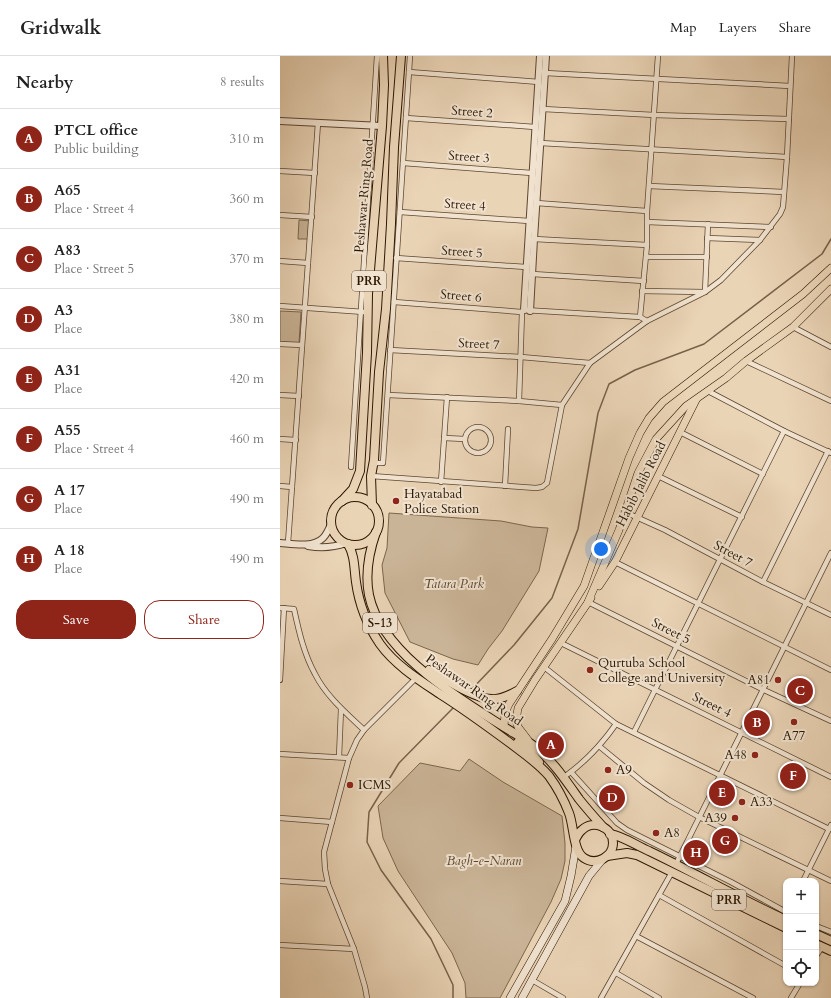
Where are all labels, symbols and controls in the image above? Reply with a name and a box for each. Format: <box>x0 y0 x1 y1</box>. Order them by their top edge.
text: Gridwalk <box>20 15 101 41</box>
text: Map <box>670 18 697 37</box>
text: Layers <box>719 18 757 37</box>
text: Share <box>779 18 811 37</box>
text: Nearby <box>16 71 73 94</box>
text: 8 results <box>220 73 264 91</box>
street label: Street 2 <box>451 102 494 122</box>
text: PTCL office <box>54 120 138 140</box>
text: A <box>24 130 34 148</box>
text: 310 m <box>230 130 264 148</box>
street label: Peshawar Ring Road <box>350 138 378 254</box>
text: Public building <box>54 140 139 158</box>
street label: Street 3 <box>448 147 490 167</box>
text: A65 <box>54 180 81 200</box>
text: B <box>24 190 34 208</box>
text: 360 m <box>230 190 264 208</box>
street label: Street 4 <box>444 195 487 215</box>
text: Place · Street 4 <box>54 200 134 218</box>
text: A83 <box>54 240 81 260</box>
street label: Street 5 <box>441 242 483 262</box>
text: C <box>24 250 34 268</box>
text: 370 m <box>230 250 264 268</box>
text: Place · Street 5 <box>54 260 134 278</box>
road number: PRR <box>352 271 386 291</box>
street label: Street 6 <box>440 285 483 307</box>
text: A3 <box>54 300 73 320</box>
text: D <box>23 310 35 328</box>
text: 380 m <box>230 310 264 328</box>
text: Place <box>54 320 82 338</box>
street label: Street 7 <box>458 334 500 354</box>
text: A31 <box>54 360 81 380</box>
text: E <box>25 370 33 388</box>
text: 420 m <box>230 370 264 388</box>
text: Place <box>54 380 82 398</box>
text: A55 <box>54 420 81 440</box>
text: F <box>25 430 33 448</box>
text: 460 m <box>230 430 264 448</box>
street label: Habib Jalib Road <box>612 438 670 530</box>
text: Place · Street 4 <box>54 440 134 458</box>
text: A 17 <box>54 480 85 500</box>
place label: Hayatabad Police Station <box>404 485 480 518</box>
text: G <box>24 490 34 508</box>
text: 490 m <box>230 490 264 508</box>
marker: Hayatabad Police Station <box>391 496 401 506</box>
text: Place <box>54 500 82 518</box>
street label: Street 7 <box>710 536 756 572</box>
your location <box>591 539 611 559</box>
text: A 18 <box>54 540 85 560</box>
text: H <box>23 550 35 568</box>
text: 490 m <box>230 550 264 568</box>
text: Place <box>54 560 82 578</box>
park label: Tatara Park <box>424 575 485 593</box>
button: Save <box>16 600 136 639</box>
button: Share <box>144 600 264 639</box>
road number: S-13 <box>363 613 397 633</box>
street label: Street 5 <box>648 614 694 648</box>
street label: Peshawar Ring Road <box>422 650 526 730</box>
place label: Qurtuba School College and University <box>598 654 726 687</box>
marker: Qurtuba School College and University <box>585 665 595 675</box>
place label: A81 <box>747 671 770 689</box>
marker: A81 <box>773 675 783 685</box>
pin: C <box>787 676 813 706</box>
street label: Street 4 <box>689 688 735 722</box>
pin: B <box>744 708 770 738</box>
marker: A77 <box>789 717 799 727</box>
place label: A77 <box>783 727 806 745</box>
pin: A <box>538 730 564 760</box>
place label: A48 <box>724 746 747 764</box>
marker: A48 <box>750 750 760 760</box>
place label: A9 <box>616 761 632 779</box>
pin: F <box>780 761 806 791</box>
marker: A9 <box>603 765 613 775</box>
place label: ICMS <box>358 776 391 794</box>
pin: E <box>709 778 735 808</box>
marker: ICMS <box>345 780 355 790</box>
pin: D <box>599 783 625 813</box>
place label: A33 <box>750 793 773 811</box>
marker: A33 <box>737 797 747 807</box>
place label: A39 <box>704 809 727 827</box>
marker: A39 <box>730 813 740 823</box>
place label: A8 <box>664 824 680 842</box>
pin: G <box>712 826 738 856</box>
marker: A8 <box>651 828 661 838</box>
pin: H <box>683 838 709 868</box>
park label: Bagh-e-Naran <box>447 852 522 870</box>
map controls <box>783 878 819 986</box>
button: + <box>783 878 819 914</box>
road number: PRR <box>712 890 746 910</box>
button: − <box>783 914 819 950</box>
button: locate <box>783 950 819 986</box>

